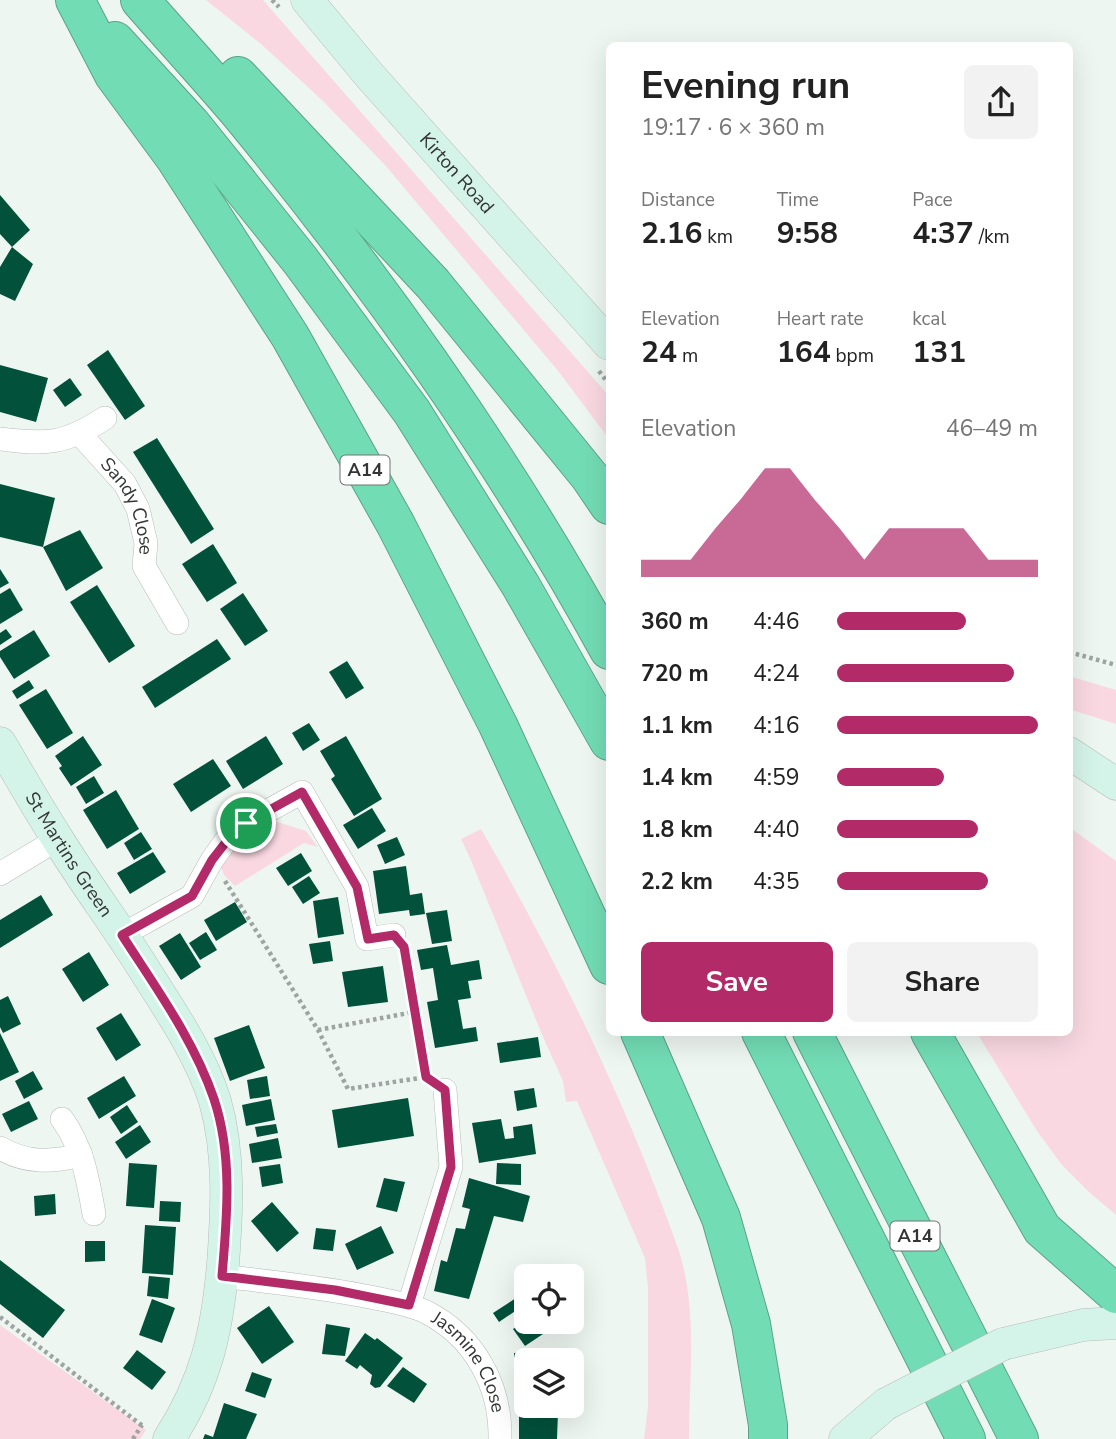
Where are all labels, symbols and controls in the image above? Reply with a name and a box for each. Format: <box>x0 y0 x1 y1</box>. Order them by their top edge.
text: Evening run <box>641 60 850 111</box>
button: share <box>964 65 1038 139</box>
text: 19:17 · 6 × 360 m <box>641 112 825 143</box>
street label: Kirton Road <box>414 127 500 219</box>
text: Distance <box>641 187 715 213</box>
text: Time <box>777 187 819 213</box>
text: Pace <box>912 187 953 213</box>
text: 2.16 <box>641 213 702 254</box>
text: 9:58 <box>777 213 838 254</box>
text: 4:37 <box>912 213 974 254</box>
text: km <box>702 224 733 250</box>
text: /km <box>974 224 1010 250</box>
text: Elevation <box>641 306 720 332</box>
text: Heart rate <box>777 306 864 332</box>
text: kcal <box>912 306 946 332</box>
text: 24 <box>641 332 677 373</box>
text: 164 <box>777 332 831 373</box>
text: 131 <box>912 332 966 373</box>
text: m <box>677 343 698 369</box>
text: bpm <box>831 343 874 369</box>
text: Elevation <box>641 413 736 444</box>
text: 46–49 m <box>946 413 1038 444</box>
street label: Sandy Close <box>94 452 159 556</box>
road number: A14 <box>340 456 390 484</box>
text: 360 m <box>641 606 709 637</box>
text: 4:46 <box>753 606 800 637</box>
text: 720 m <box>641 658 709 689</box>
text: 4:24 <box>753 658 800 689</box>
text: 1.1 km <box>641 710 713 741</box>
text: 4:16 <box>753 710 800 741</box>
text: 1.4 km <box>641 762 713 793</box>
text: 4:59 <box>753 762 800 793</box>
street label: St Martins Green <box>19 787 119 922</box>
pin <box>216 793 276 853</box>
icon: arrive <box>227 804 265 842</box>
text: 1.8 km <box>641 814 713 845</box>
text: 4:40 <box>753 814 800 845</box>
text: 2.2 km <box>641 866 713 897</box>
text: 4:35 <box>753 866 800 897</box>
button: Save <box>641 942 833 1022</box>
button: Share <box>847 942 1038 1022</box>
road number: A14 <box>890 1222 940 1251</box>
map controls <box>514 1264 584 1418</box>
button: locate <box>514 1264 584 1334</box>
street label: Jasmine Close <box>426 1304 511 1415</box>
button: layers <box>514 1348 584 1418</box>

